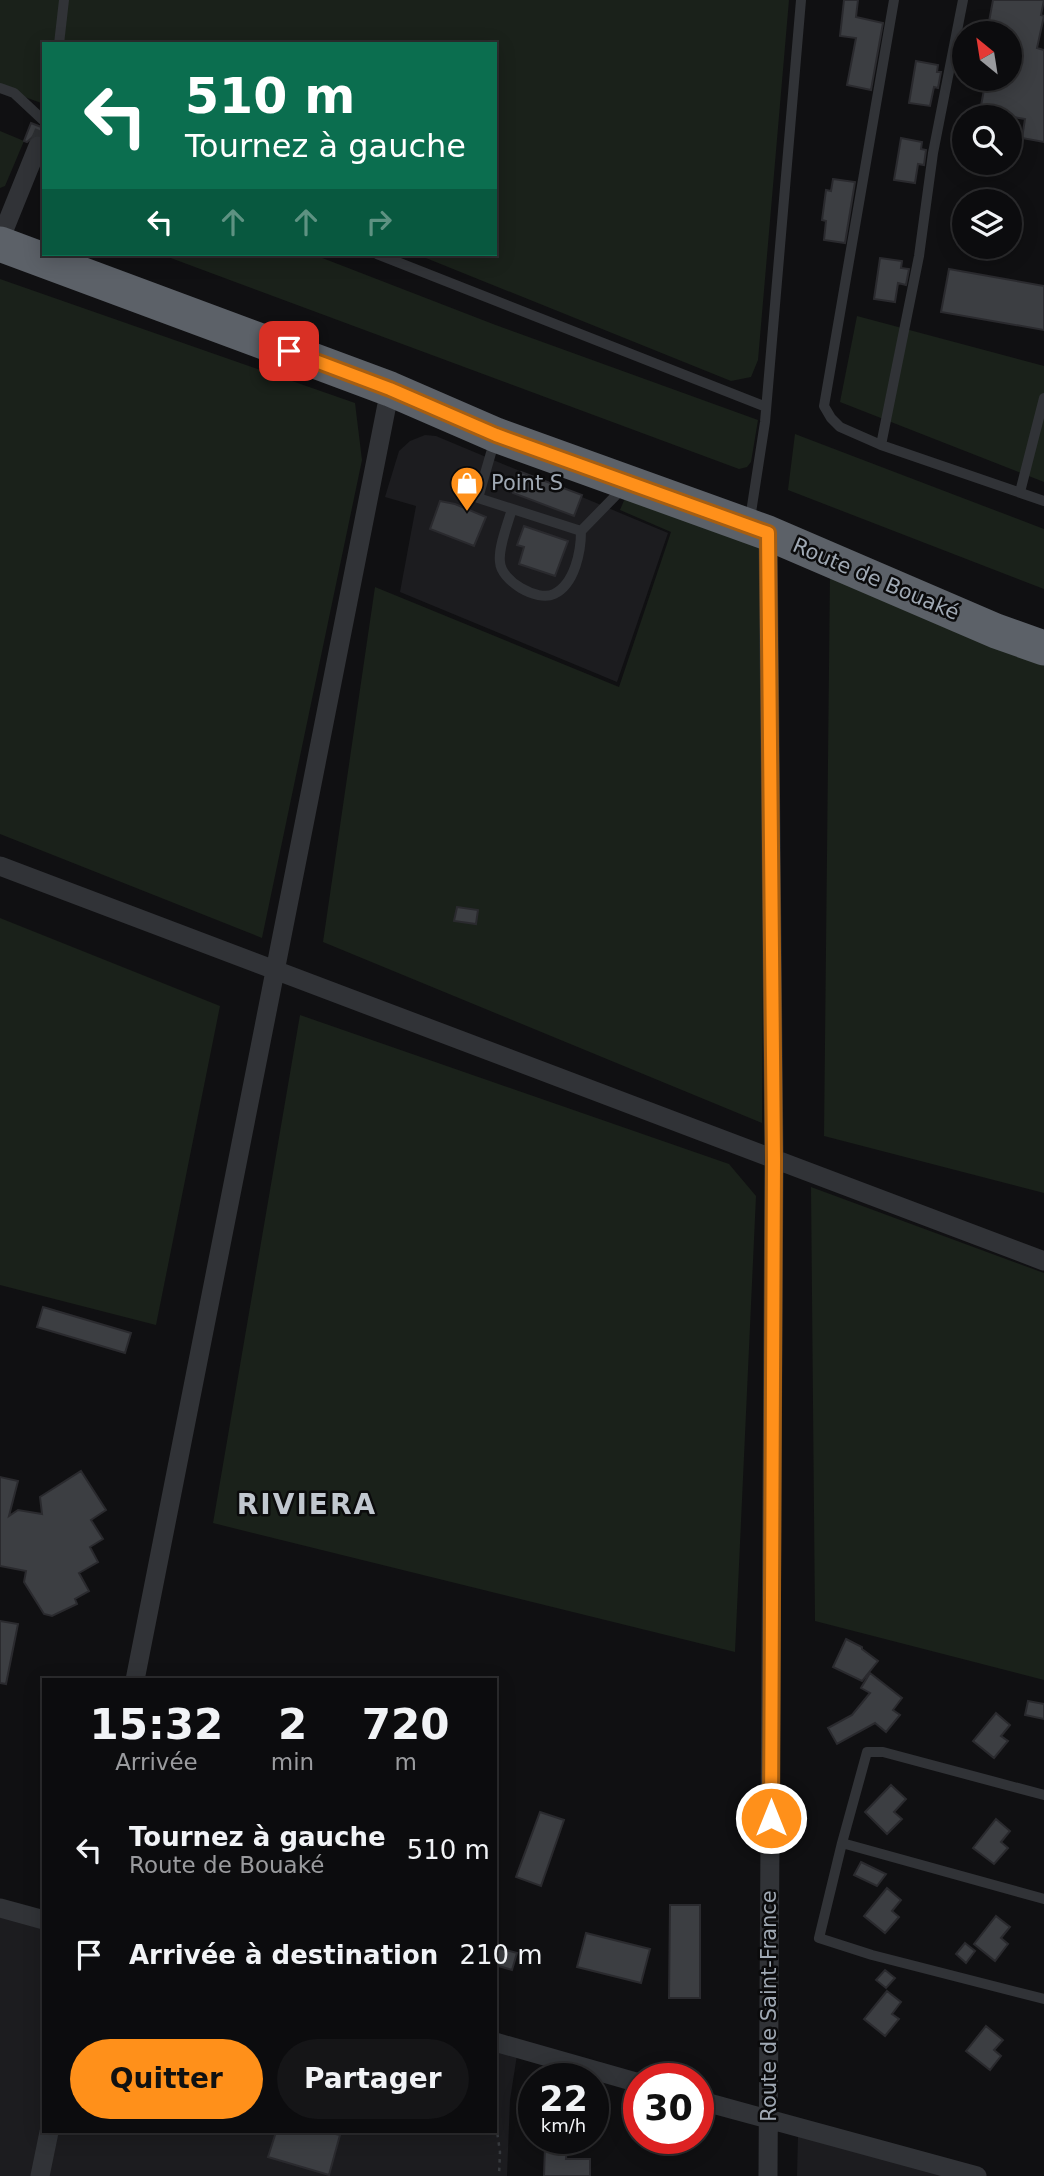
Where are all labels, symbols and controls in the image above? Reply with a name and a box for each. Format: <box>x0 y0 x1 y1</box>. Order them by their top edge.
north arrow <box>952 21 1022 91</box>
map controls <box>952 21 1022 259</box>
text: 510 m <box>185 68 355 125</box>
icon: left <box>70 70 161 161</box>
button: search <box>952 105 1022 175</box>
text: Tournez à gauche <box>185 127 466 165</box>
button: layers <box>952 189 1022 259</box>
icon: left <box>141 203 179 241</box>
icon: ahead <box>214 203 252 241</box>
icon: ahead <box>287 203 325 241</box>
icon: right <box>360 203 398 241</box>
pin <box>259 321 319 381</box>
icon: arrive <box>270 332 308 370</box>
shop icon: Point S <box>448 464 486 513</box>
place label: Point S <box>491 471 563 495</box>
street label: Route de Bouaké <box>789 533 963 625</box>
district label: RIVIERA <box>237 1488 377 1521</box>
text: 15:32 <box>90 1700 223 1749</box>
text: 2 <box>278 1700 307 1749</box>
text: 720 <box>362 1700 449 1749</box>
text: Arrivée <box>115 1749 198 1775</box>
text: min <box>271 1749 314 1775</box>
text: m <box>394 1749 417 1775</box>
position arrow <box>734 1781 808 1855</box>
text: Tournez à gauche <box>129 1822 386 1852</box>
icon: left <box>70 1831 108 1869</box>
text: 510 m <box>407 1835 490 1865</box>
text: Route de Bouaké <box>129 1852 324 1878</box>
street label: Route de Saint-France <box>757 1890 781 2122</box>
icon: arrive <box>70 1936 108 1974</box>
text: Arrivée à destination <box>129 1940 438 1970</box>
text: 210 m <box>459 1940 543 1970</box>
button: Quitter <box>70 2039 263 2119</box>
button: Partager <box>277 2039 469 2119</box>
speed limit sign: 30 <box>623 2063 714 2154</box>
text: 22 <box>539 2079 588 2119</box>
text: km/h <box>541 2115 586 2136</box>

